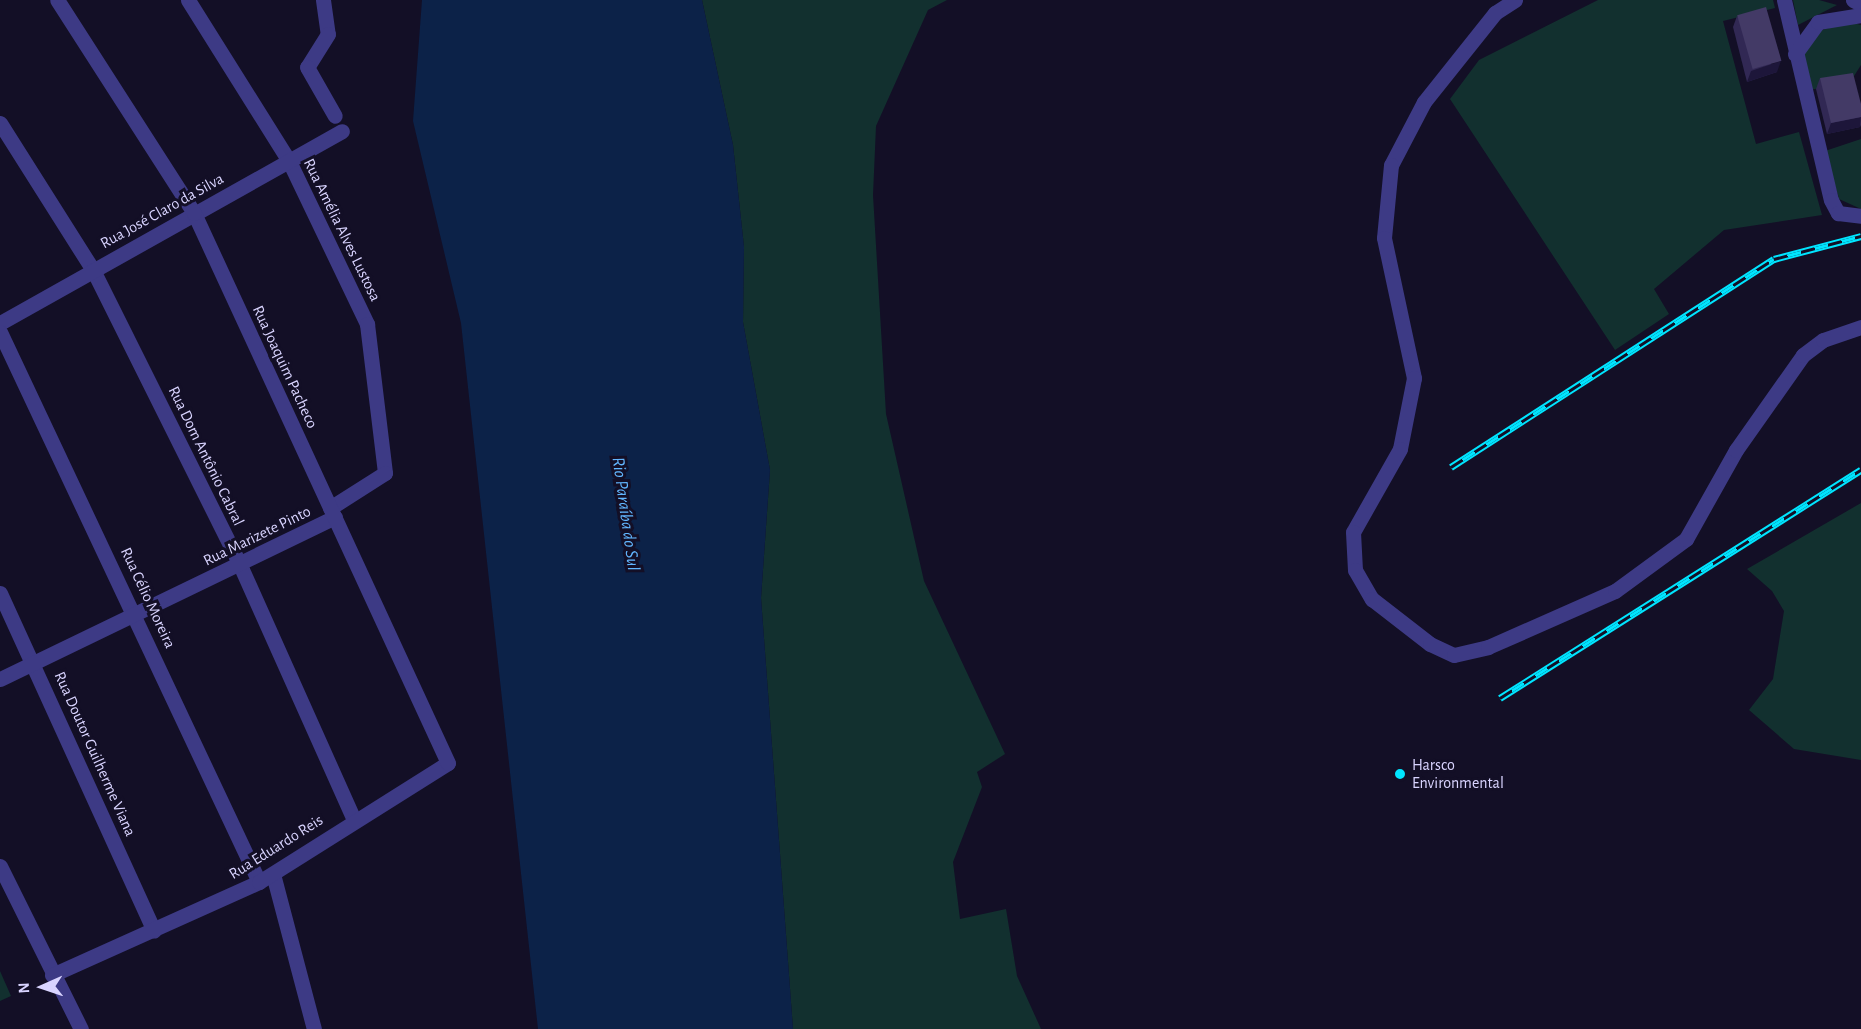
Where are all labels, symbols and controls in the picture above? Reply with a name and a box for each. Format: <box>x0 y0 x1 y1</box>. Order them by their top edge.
street label: Rua Amélia Alves Lustosa <box>299 156 385 304</box>
street label: Rua José Claro da Silva <box>97 169 227 253</box>
street label: Rua Joaquim Pacheco <box>248 302 322 432</box>
street label: Rua Dom Antônio Cabral <box>164 383 248 529</box>
water label: Rio Paraíba do Sul <box>606 456 644 572</box>
street label: Rua Marizete Pinto <box>200 502 314 570</box>
street label: Rua Célio Moreira <box>116 544 180 652</box>
street label: Rua Doutor Guilherme Viana <box>50 669 140 839</box>
place label: Harsco Environmental <box>1412 755 1504 793</box>
marker: Harsco Environmental <box>1393 767 1407 781</box>
street label: Rua Eduardo Reis <box>225 810 327 884</box>
north arrow <box>12 957 72 1017</box>
text: N <box>16 982 32 994</box>

